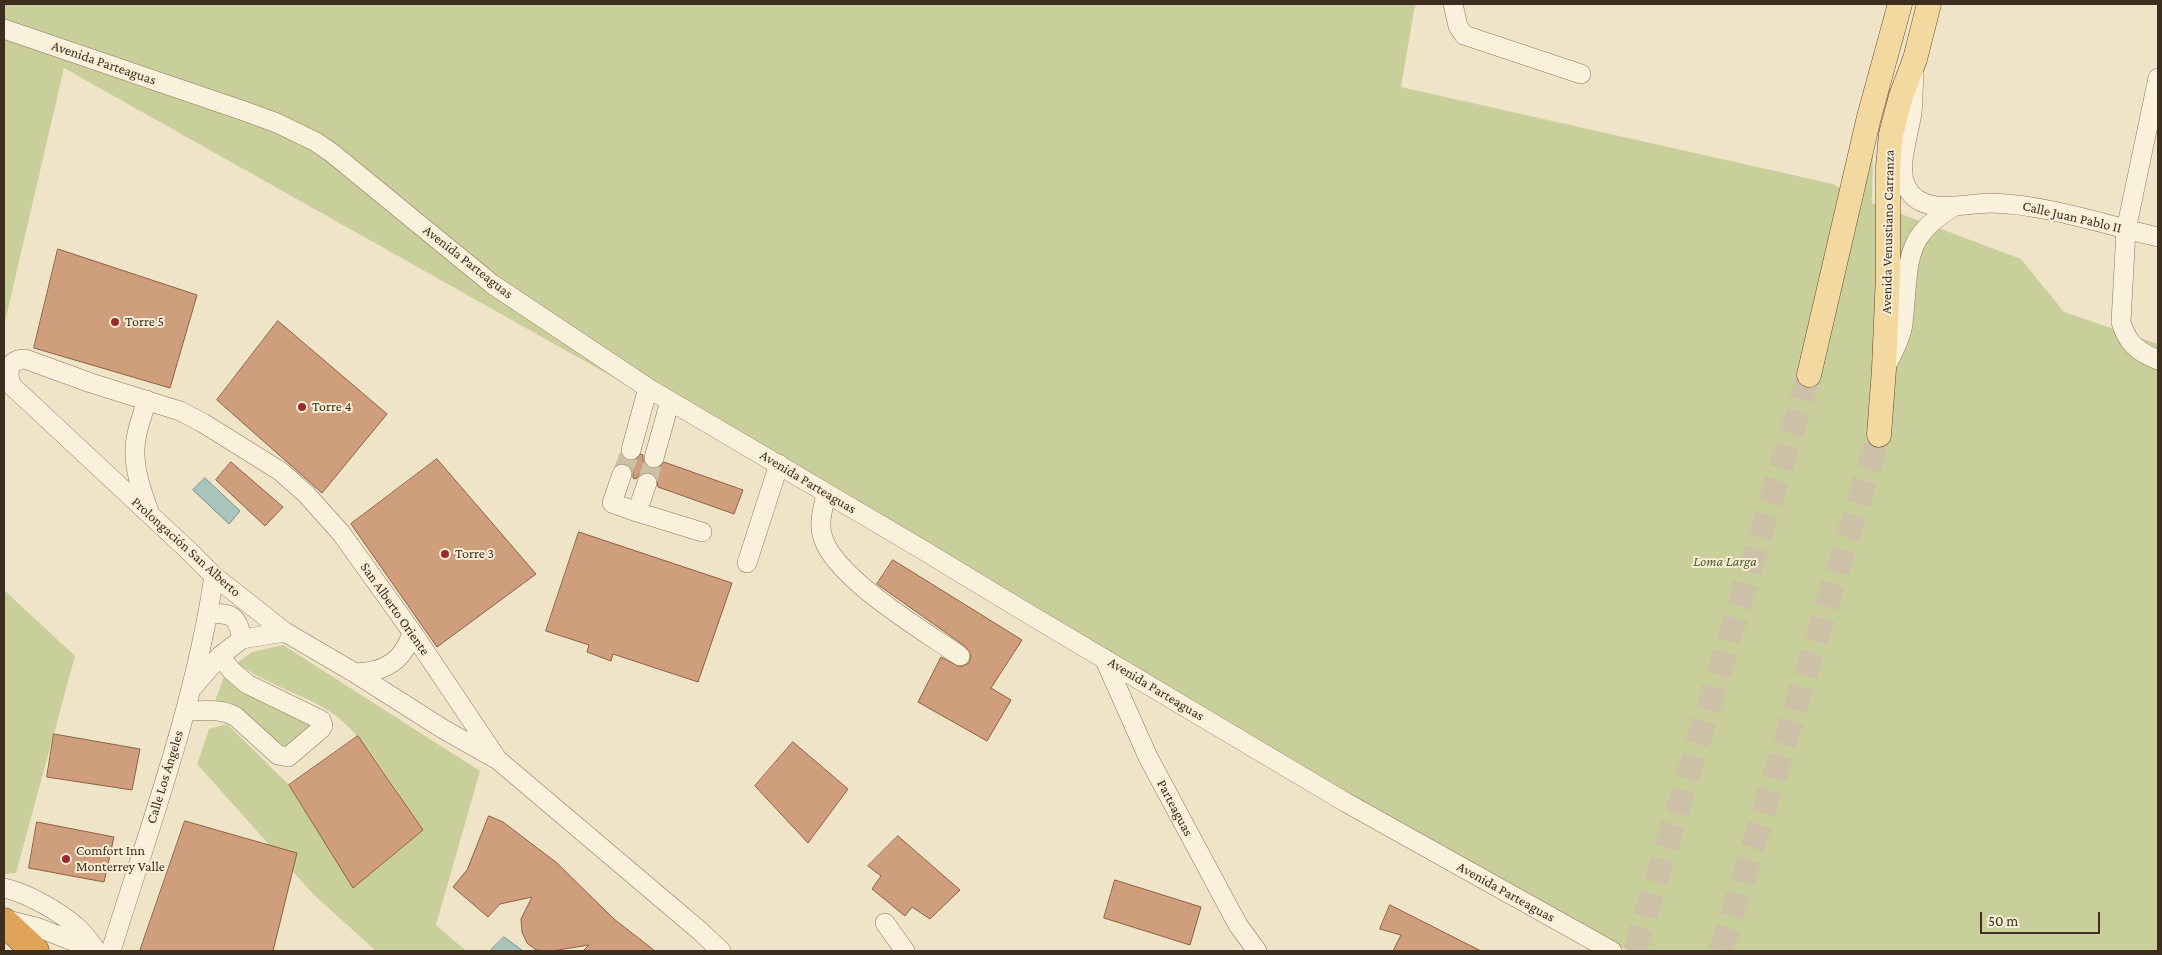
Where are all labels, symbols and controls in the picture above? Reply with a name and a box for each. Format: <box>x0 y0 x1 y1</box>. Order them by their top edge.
street label: Avenida Parteaguas <box>50 37 158 89</box>
street label: Avenida Venustiano Carranza <box>1878 150 1898 314</box>
street label: Calle Juan Pablo II <box>2021 197 2123 237</box>
street label: Avenida Parteaguas <box>420 222 516 302</box>
place label: Torre 5 <box>125 314 164 330</box>
marker: Torre 5 <box>109 316 121 328</box>
place label: Torre 4 <box>312 399 352 415</box>
marker: Torre 4 <box>296 401 308 413</box>
street label: Avenida Parteaguas <box>757 447 859 517</box>
street label: Prolongación San Alberto <box>128 494 244 600</box>
place label: Torre 3 <box>455 546 494 562</box>
marker: Torre 3 <box>439 548 451 560</box>
park label: Loma Larga <box>1693 554 1757 570</box>
street label: San Alberto Oriente <box>357 559 433 659</box>
street label: Avenida Parteaguas <box>1105 654 1207 724</box>
street label: Calle Los Ángeles <box>143 728 187 826</box>
street label: Parteaguas <box>1153 777 1197 839</box>
place label: Comfort Inn Monterrey Valle <box>76 843 165 876</box>
marker: Comfort Inn Monterrey Valle <box>60 853 72 865</box>
street label: Avenida Parteaguas <box>1454 858 1558 926</box>
scale bar <box>1982 902 2102 934</box>
text: 50 m <box>1988 913 2018 929</box>

